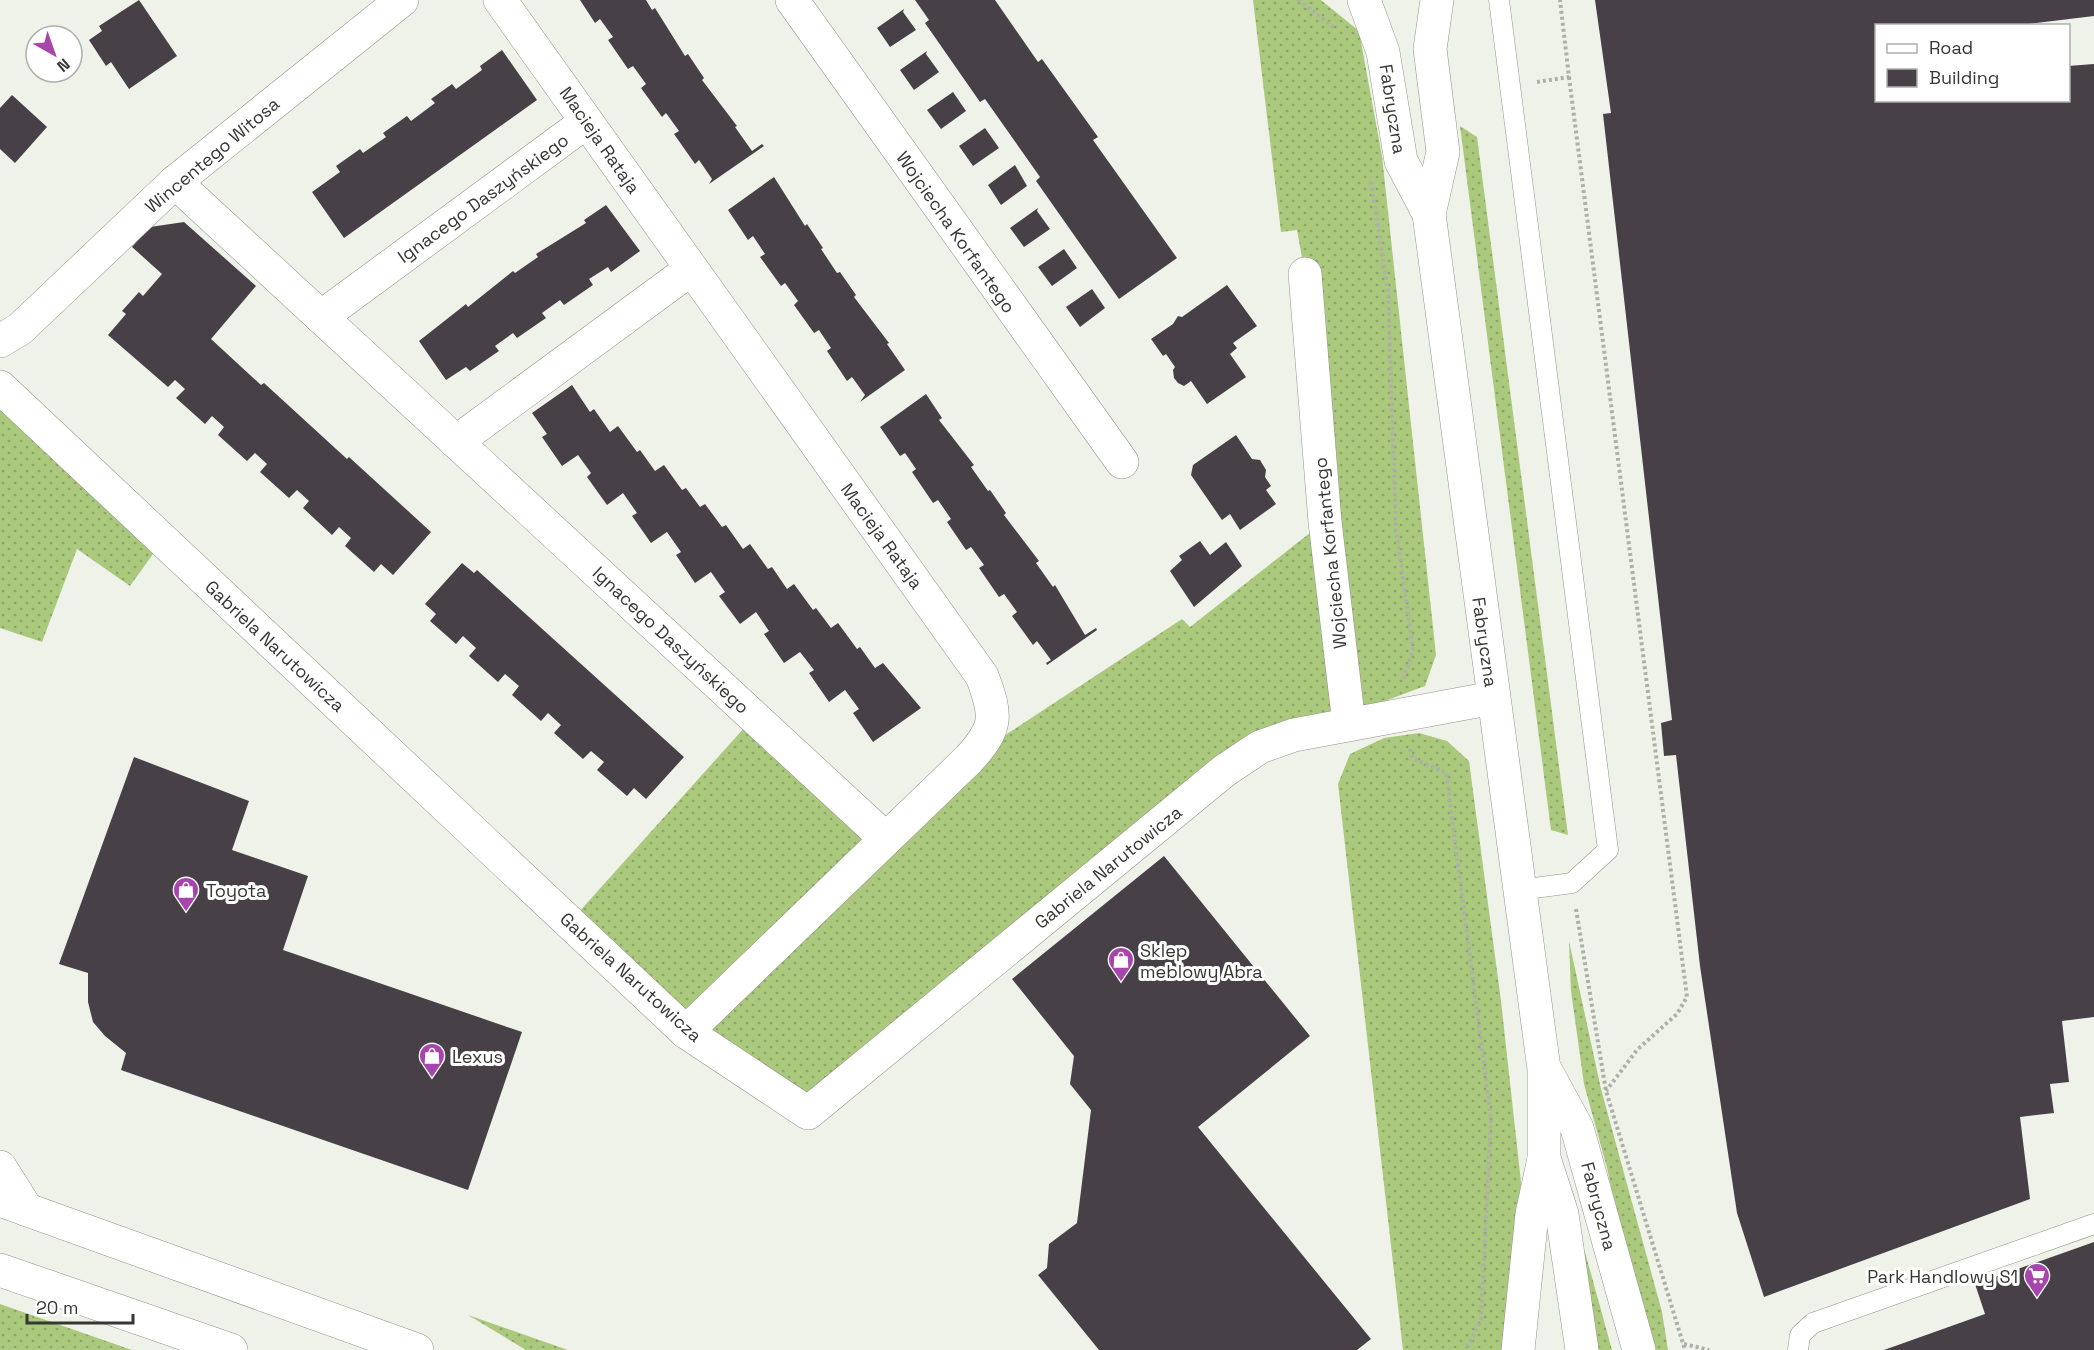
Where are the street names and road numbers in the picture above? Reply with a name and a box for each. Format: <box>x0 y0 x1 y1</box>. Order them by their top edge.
street label: Fabryczna <box>1375 62 1411 156</box>
street label: Macieja Rataja <box>555 82 645 198</box>
street label: Wincentego Witosa <box>140 92 284 218</box>
street label: Ignacego Daszyńskiego <box>393 128 573 268</box>
street label: Wojciecha Korfantego <box>891 147 1021 317</box>
street label: Wojciecha Korfantego <box>1309 456 1351 650</box>
street label: Macieja Rataja <box>836 478 928 594</box>
street label: Ignacego Daszyńskiego <box>588 561 754 719</box>
street label: Gabriela Narutowicza <box>200 575 350 717</box>
street label: Fabryczna <box>1467 596 1503 688</box>
street label: Gabriela Narutowicza <box>1030 800 1186 934</box>
street label: Gabriela Narutowicza <box>555 907 707 1047</box>
street label: Fabryczna <box>1576 1159 1622 1253</box>

